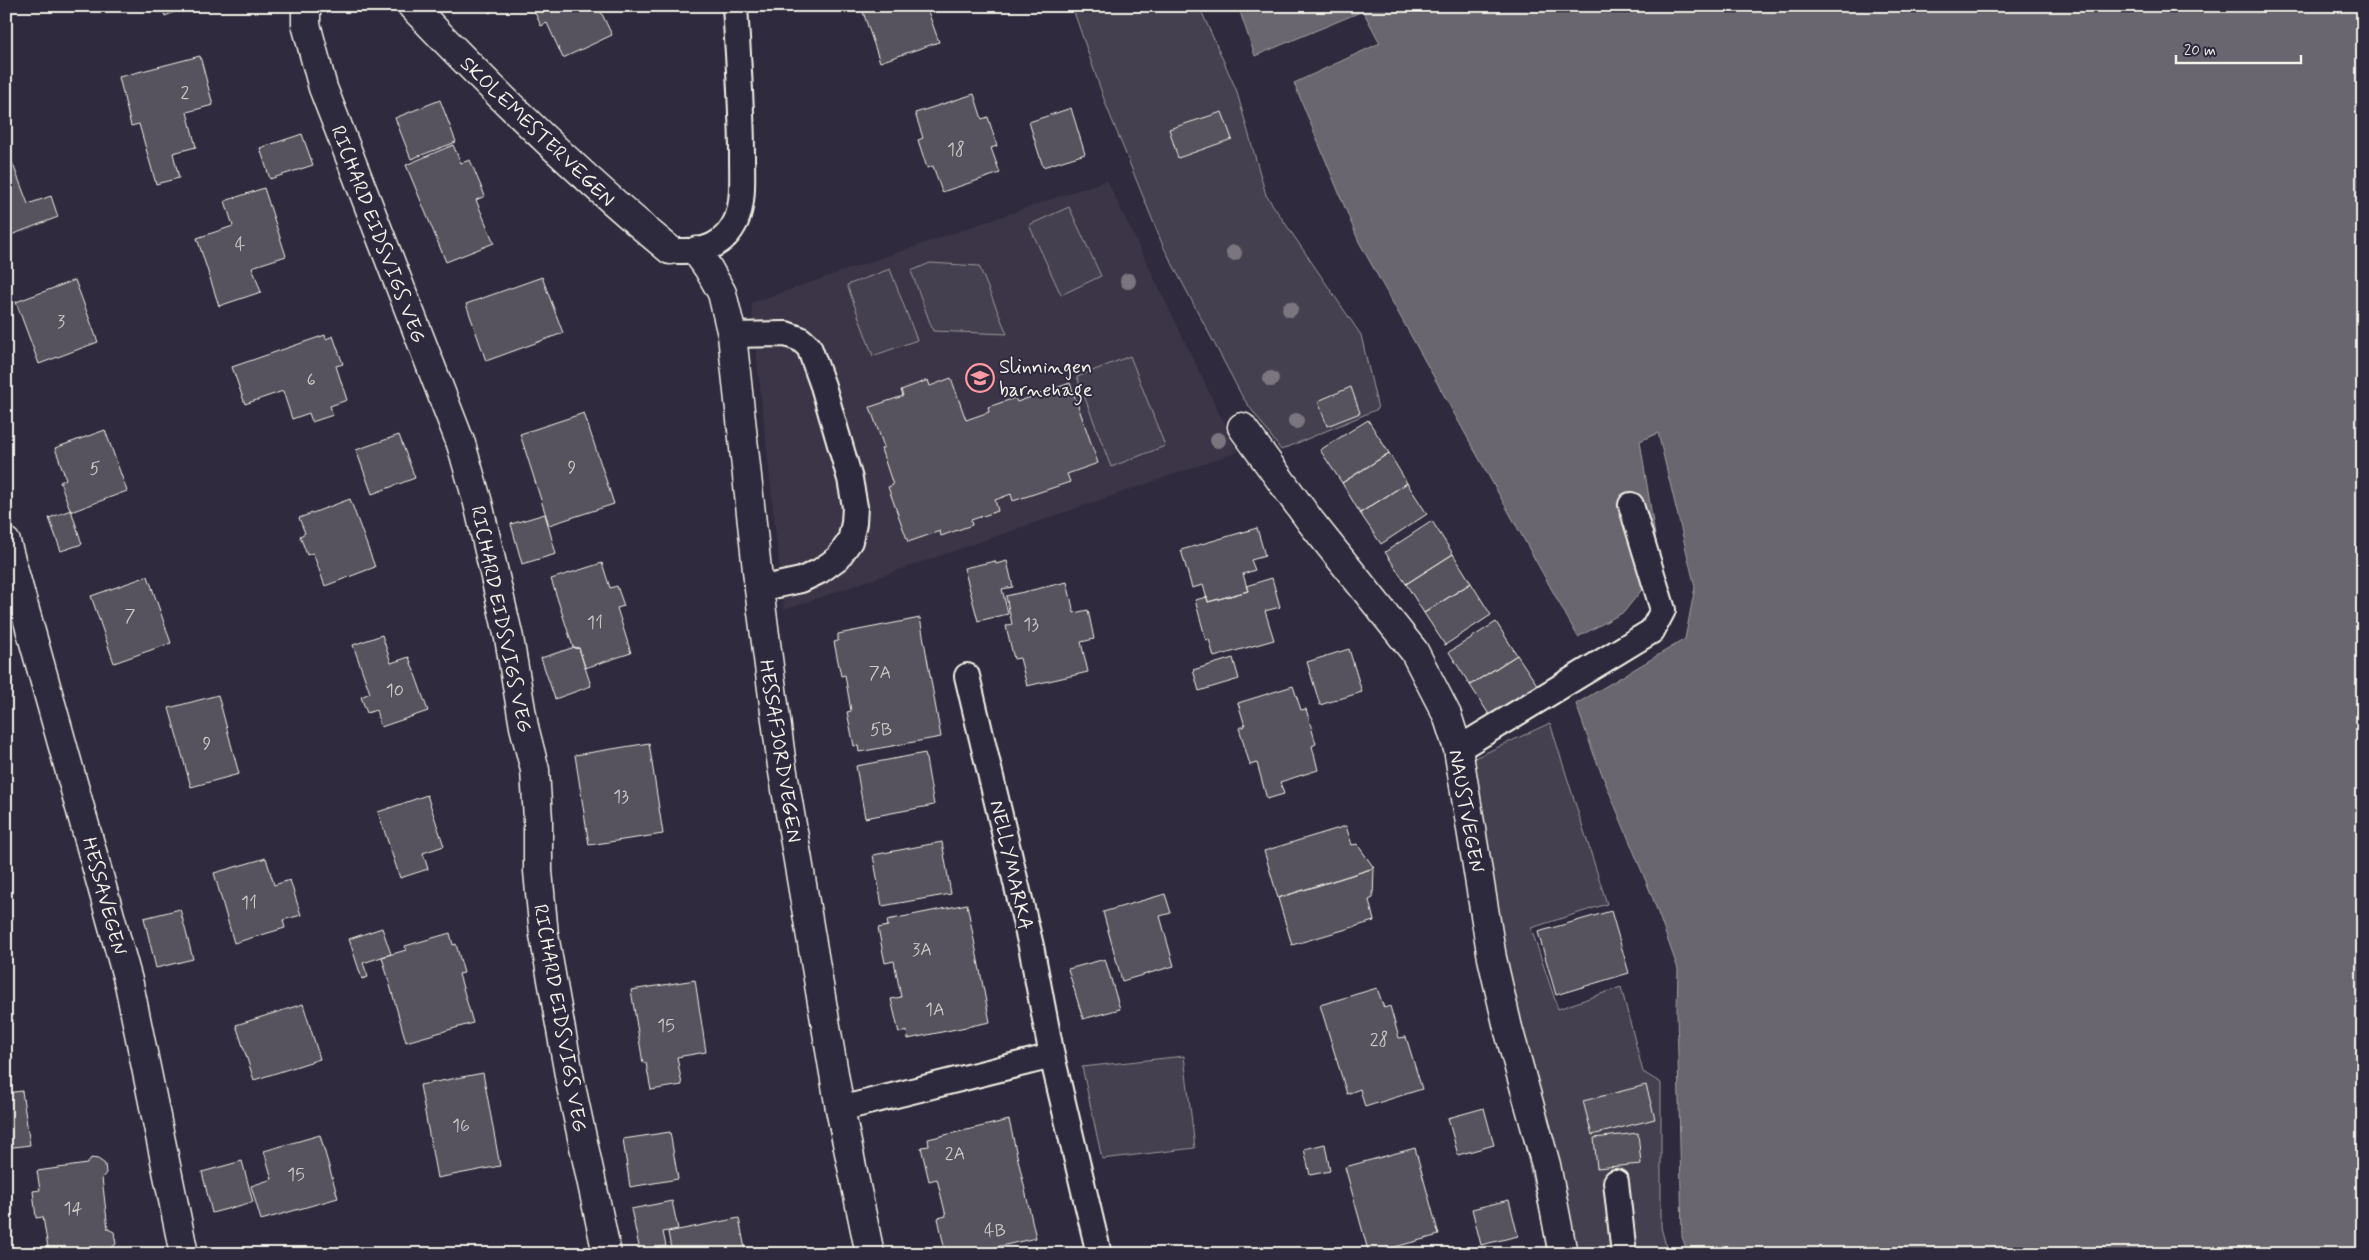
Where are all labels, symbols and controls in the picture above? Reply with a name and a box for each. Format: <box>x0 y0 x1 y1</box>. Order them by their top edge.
scale bar <box>2176 32 2302 64</box>
text: 20 m <box>2184 41 2216 61</box>
street label: SKOLEMESTERVEGEN <box>454 51 620 213</box>
house number: 2 <box>181 81 190 105</box>
street label: RICHARD EIDSVIGS VEG <box>324 122 432 347</box>
house number: 18 <box>947 138 965 162</box>
house number: 4 <box>235 233 245 257</box>
house number: 3 <box>57 310 65 334</box>
place label: Slinningen barnehage <box>999 354 1093 406</box>
school or university icon: Slinningen barnehage <box>965 363 995 393</box>
house number: 6 <box>306 368 316 392</box>
house number: 9 <box>568 456 577 480</box>
house number: 5 <box>90 457 101 481</box>
street label: RICHARD EIDSVIGS VEG <box>463 504 538 735</box>
house number: 7 <box>125 604 136 628</box>
house number: 11 <box>587 611 603 635</box>
house number: 13 <box>1023 613 1039 637</box>
street label: HESSAFJORDVEGEN <box>752 658 807 845</box>
house number: 7A <box>869 661 891 685</box>
house number: 10 <box>386 679 404 703</box>
house number: 5B <box>870 718 892 742</box>
house number: 9 <box>203 732 212 756</box>
street label: NAUSTVEGEN <box>1441 748 1490 875</box>
house number: 13 <box>613 785 629 809</box>
street label: NELLYMARKA <box>982 798 1039 933</box>
street label: HESSAVEGEN <box>75 834 132 958</box>
house number: 11 <box>241 891 257 915</box>
street label: RICHARD EIDSVIGS VEG <box>526 902 593 1134</box>
house number: 3A <box>912 938 932 962</box>
house number: 1A <box>925 998 945 1022</box>
house number: 15 <box>657 1014 675 1038</box>
house number: 28 <box>1370 1028 1388 1052</box>
house number: 16 <box>452 1114 470 1138</box>
house number: 2A <box>945 1142 965 1166</box>
house number: 15 <box>287 1163 305 1187</box>
house number: 14 <box>64 1197 83 1221</box>
house number: 4B <box>984 1219 1006 1243</box>

